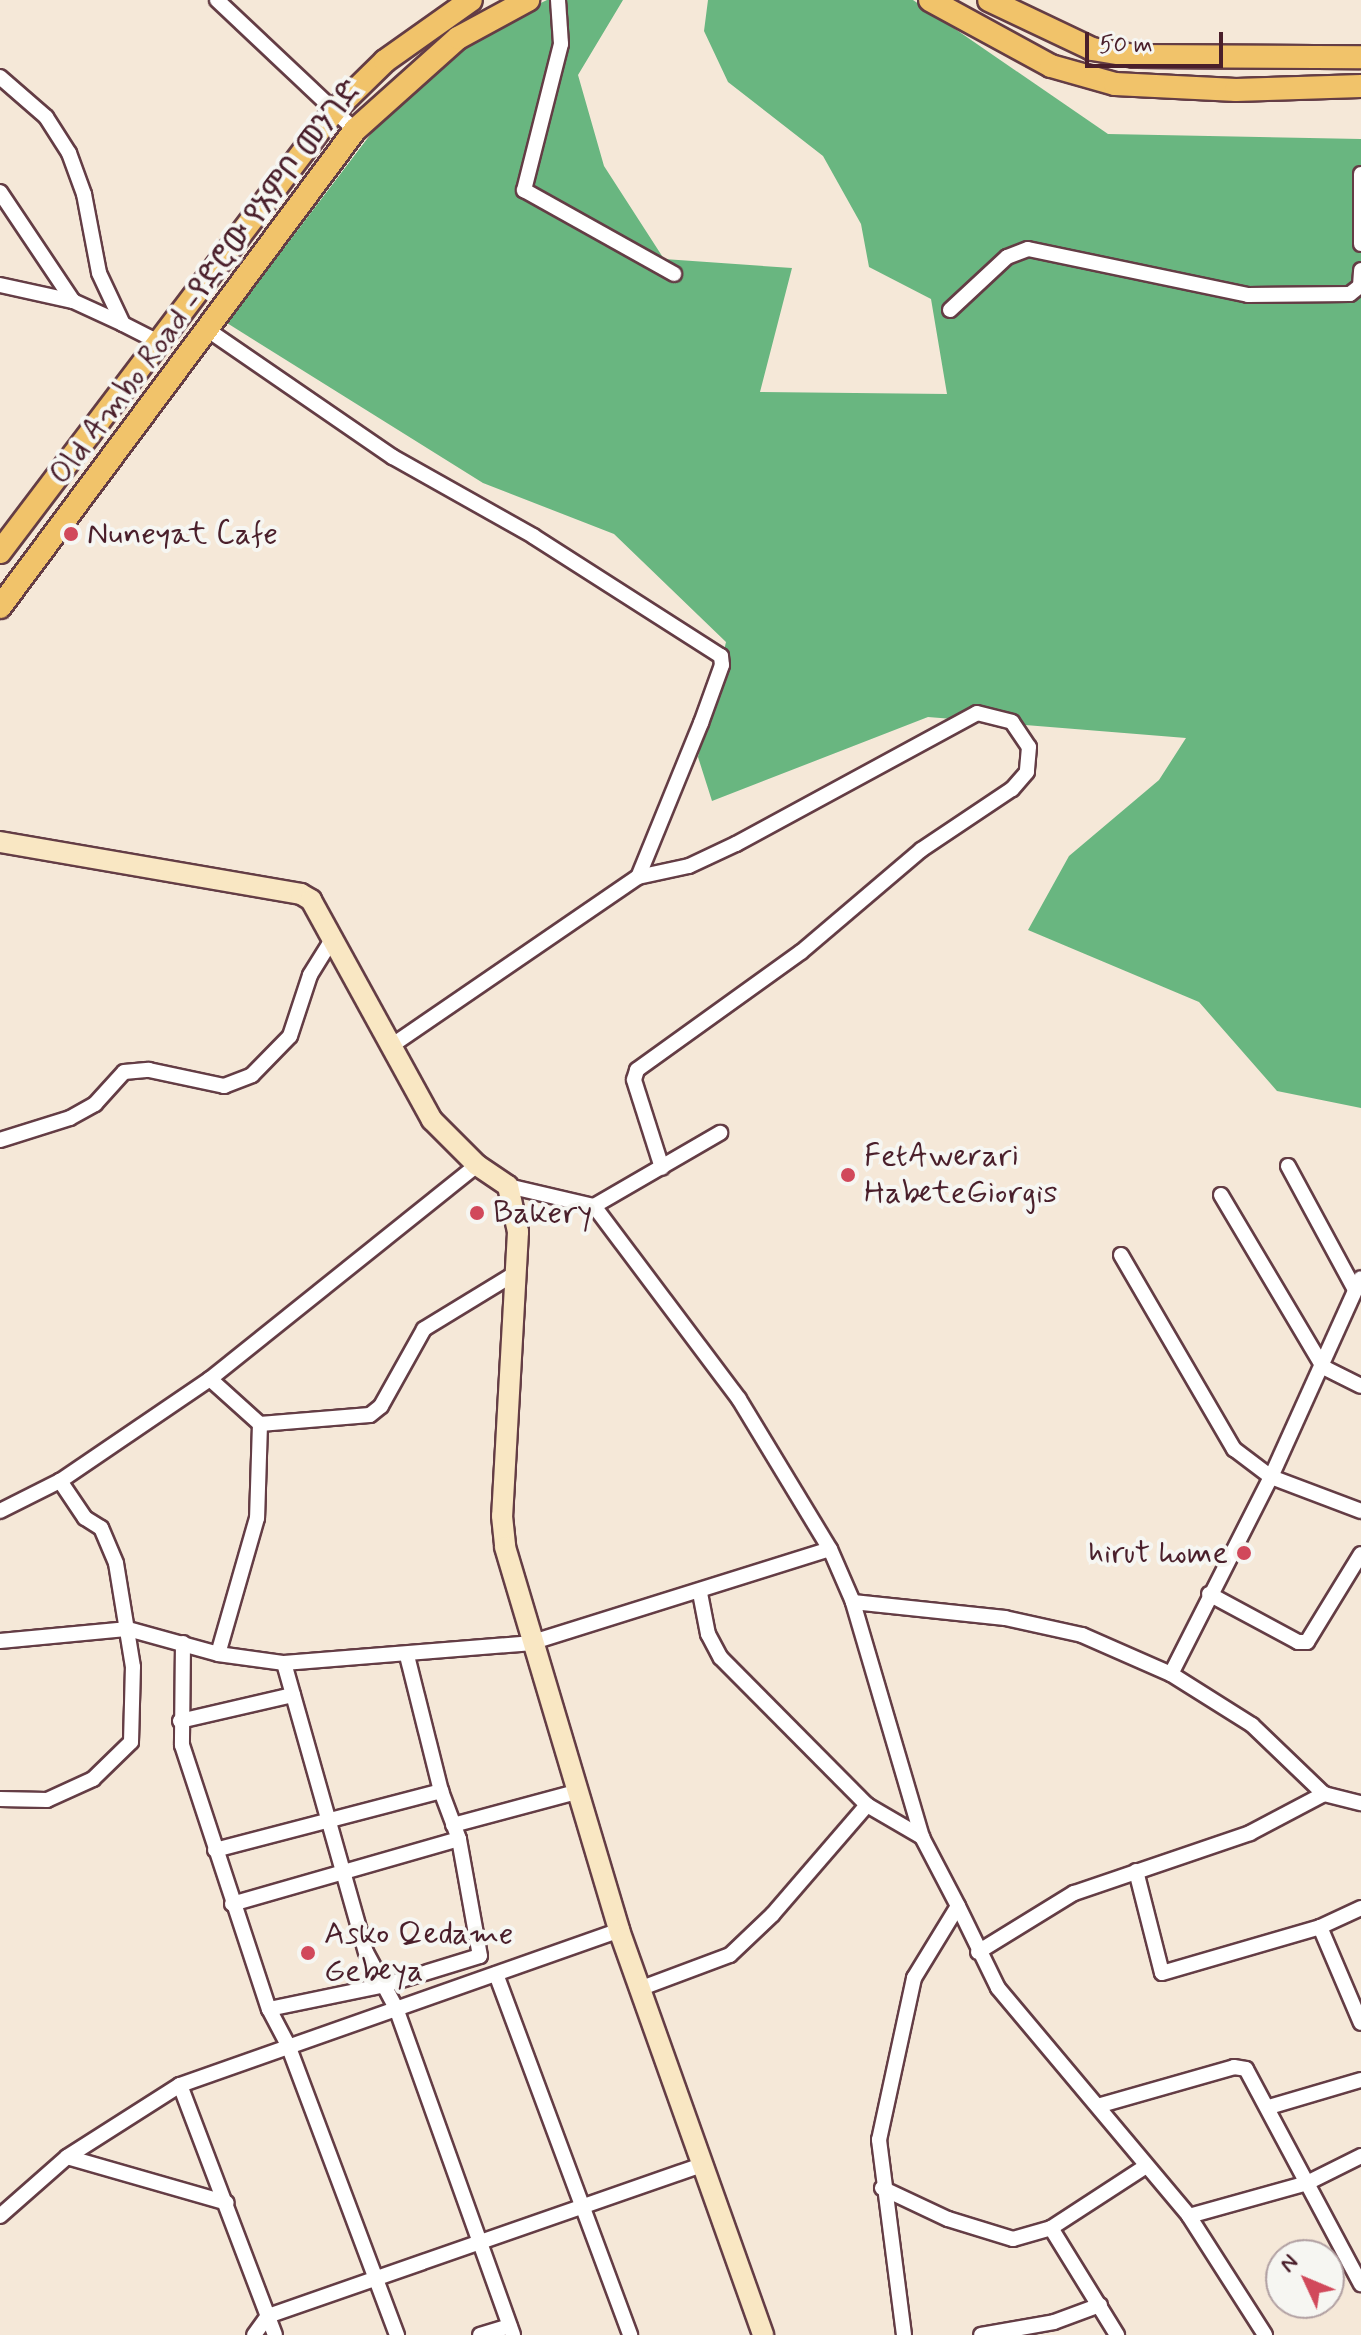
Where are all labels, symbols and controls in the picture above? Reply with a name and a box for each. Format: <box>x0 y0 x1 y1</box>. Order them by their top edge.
scale bar <box>1089 16 1227 66</box>
text: 50 m <box>1099 30 1153 61</box>
street label: Old Ambo Road -የድሮው የአምቦ መንገድ <box>43 75 369 491</box>
place label: Nuneyat Cafe <box>87 515 284 553</box>
marker: Nuneyat Cafe <box>62 525 80 543</box>
place label: FetAwerari HabeteGiorgis <box>864 1138 1058 1213</box>
marker: FetAwerari HabeteGiorgis <box>839 1166 857 1184</box>
place label: Bakery <box>493 1194 592 1232</box>
marker: Bakery <box>468 1204 486 1222</box>
place label: hirut home <box>1088 1534 1228 1572</box>
marker: hirut home <box>1235 1544 1253 1562</box>
place label: Asko Qedame Gebeya <box>324 1916 519 1991</box>
marker: Asko Qedame Gebeya <box>299 1944 317 1962</box>
north arrow <box>1265 2239 1345 2319</box>
text: N <box>1274 2249 1304 2279</box>

